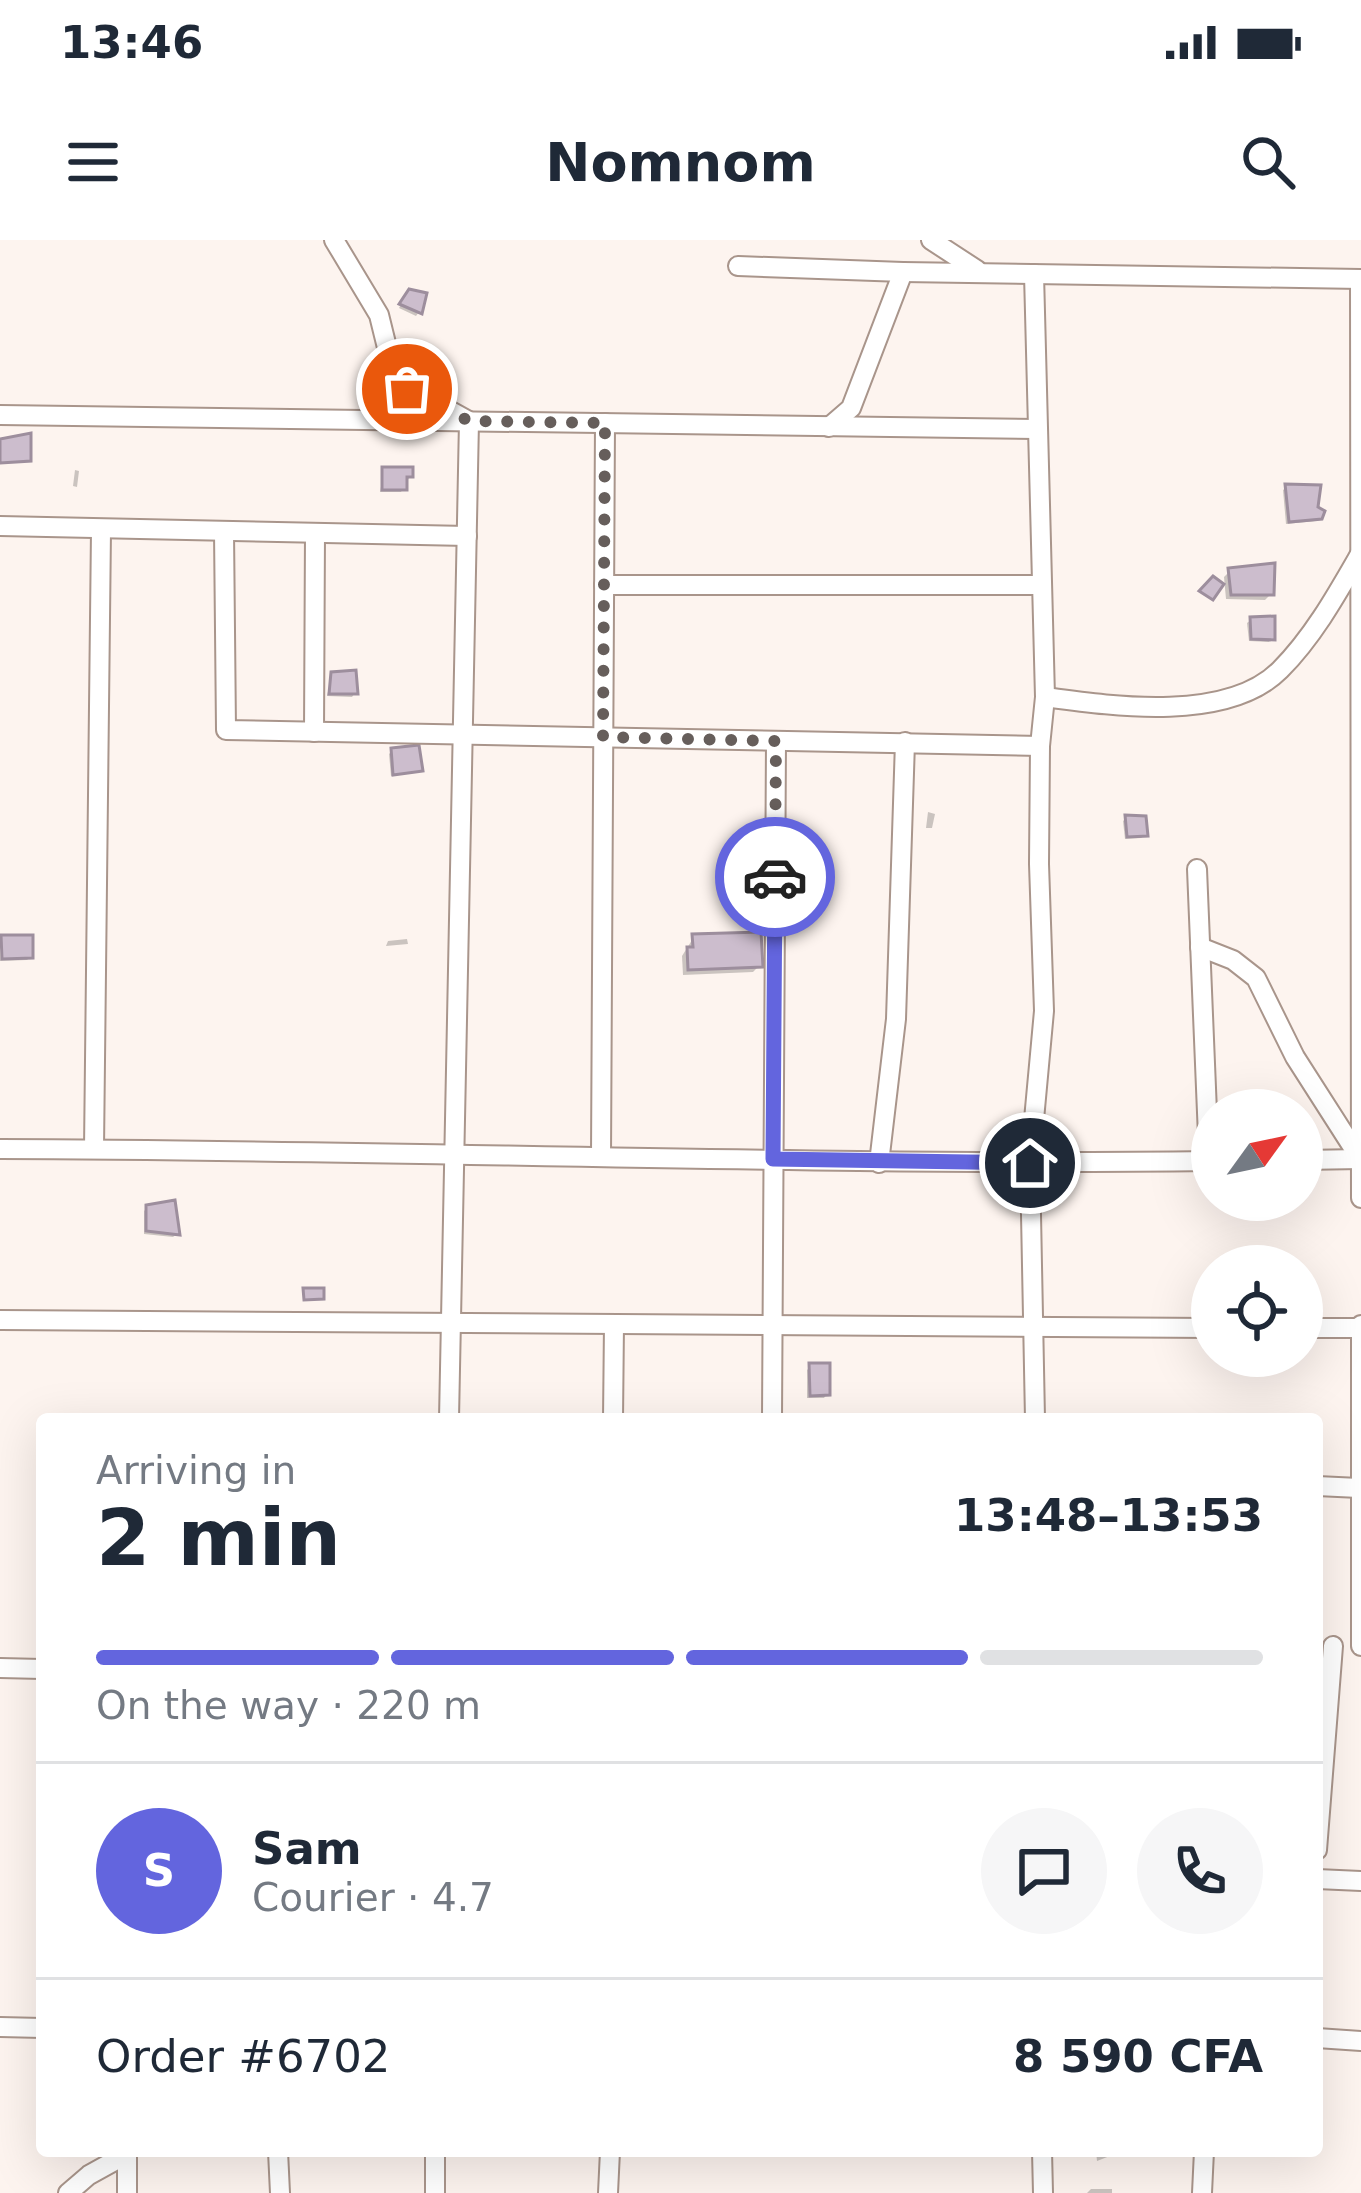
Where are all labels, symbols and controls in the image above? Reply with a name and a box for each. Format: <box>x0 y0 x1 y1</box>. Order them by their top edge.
text: 13:46 <box>60 16 203 69</box>
icon: menu <box>60 129 126 195</box>
icon: search <box>1235 129 1301 195</box>
text: Nomnom <box>545 131 816 194</box>
pin <box>356 338 458 440</box>
icon: bag <box>374 356 440 422</box>
courier <box>715 817 835 937</box>
icon: car <box>742 844 808 910</box>
north arrow <box>1191 1089 1323 1221</box>
map controls <box>1191 1089 1323 1377</box>
pin <box>979 1112 1081 1214</box>
icon: home <box>997 1130 1063 1196</box>
button: locate <box>1191 1245 1323 1377</box>
text: Arriving in <box>96 1448 296 1493</box>
text: 13:48–13:53 <box>954 1489 1263 1542</box>
text: 2 min <box>96 1493 341 1583</box>
text: On the way · 220 m <box>96 1683 481 1728</box>
button: chat <box>981 1808 1107 1934</box>
button: phone <box>1137 1808 1263 1934</box>
text: Sam <box>252 1822 362 1875</box>
text: S <box>143 1844 175 1897</box>
text: Courier · 4.7 <box>252 1875 494 1920</box>
text: Order #6702 <box>96 2030 390 2083</box>
text: 8 590 CFA <box>1013 2030 1263 2083</box>

